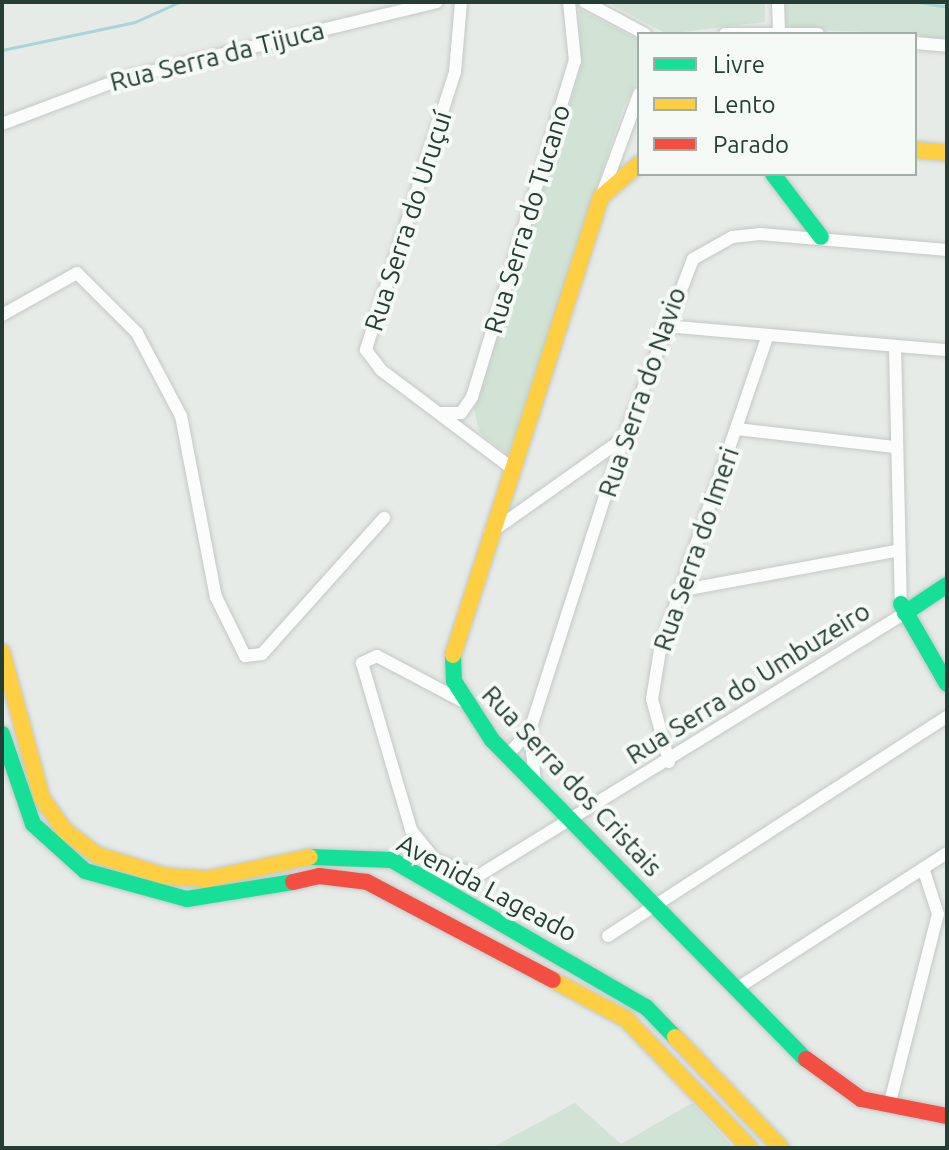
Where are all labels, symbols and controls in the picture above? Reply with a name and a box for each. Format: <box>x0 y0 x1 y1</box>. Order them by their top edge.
street label: Rua Serra da Tijuca <box>107 14 327 98</box>
legend <box>637 32 917 176</box>
text: Livre <box>713 51 765 78</box>
text: Lento <box>713 91 776 118</box>
street label: Rua Serra do Tucano <box>477 101 577 337</box>
street label: Rua Serra do Uruçuí <box>358 107 458 335</box>
text: Parado <box>713 131 789 158</box>
street label: Rua Serra do Navio <box>591 283 693 501</box>
street label: Rua Serra do Imeri <box>647 443 745 655</box>
street label: Rua Serra do Umbuzeiro <box>620 595 876 771</box>
street label: Rua Serra dos Cristais <box>476 679 668 883</box>
street label: Avenida Lageado <box>392 828 582 948</box>

